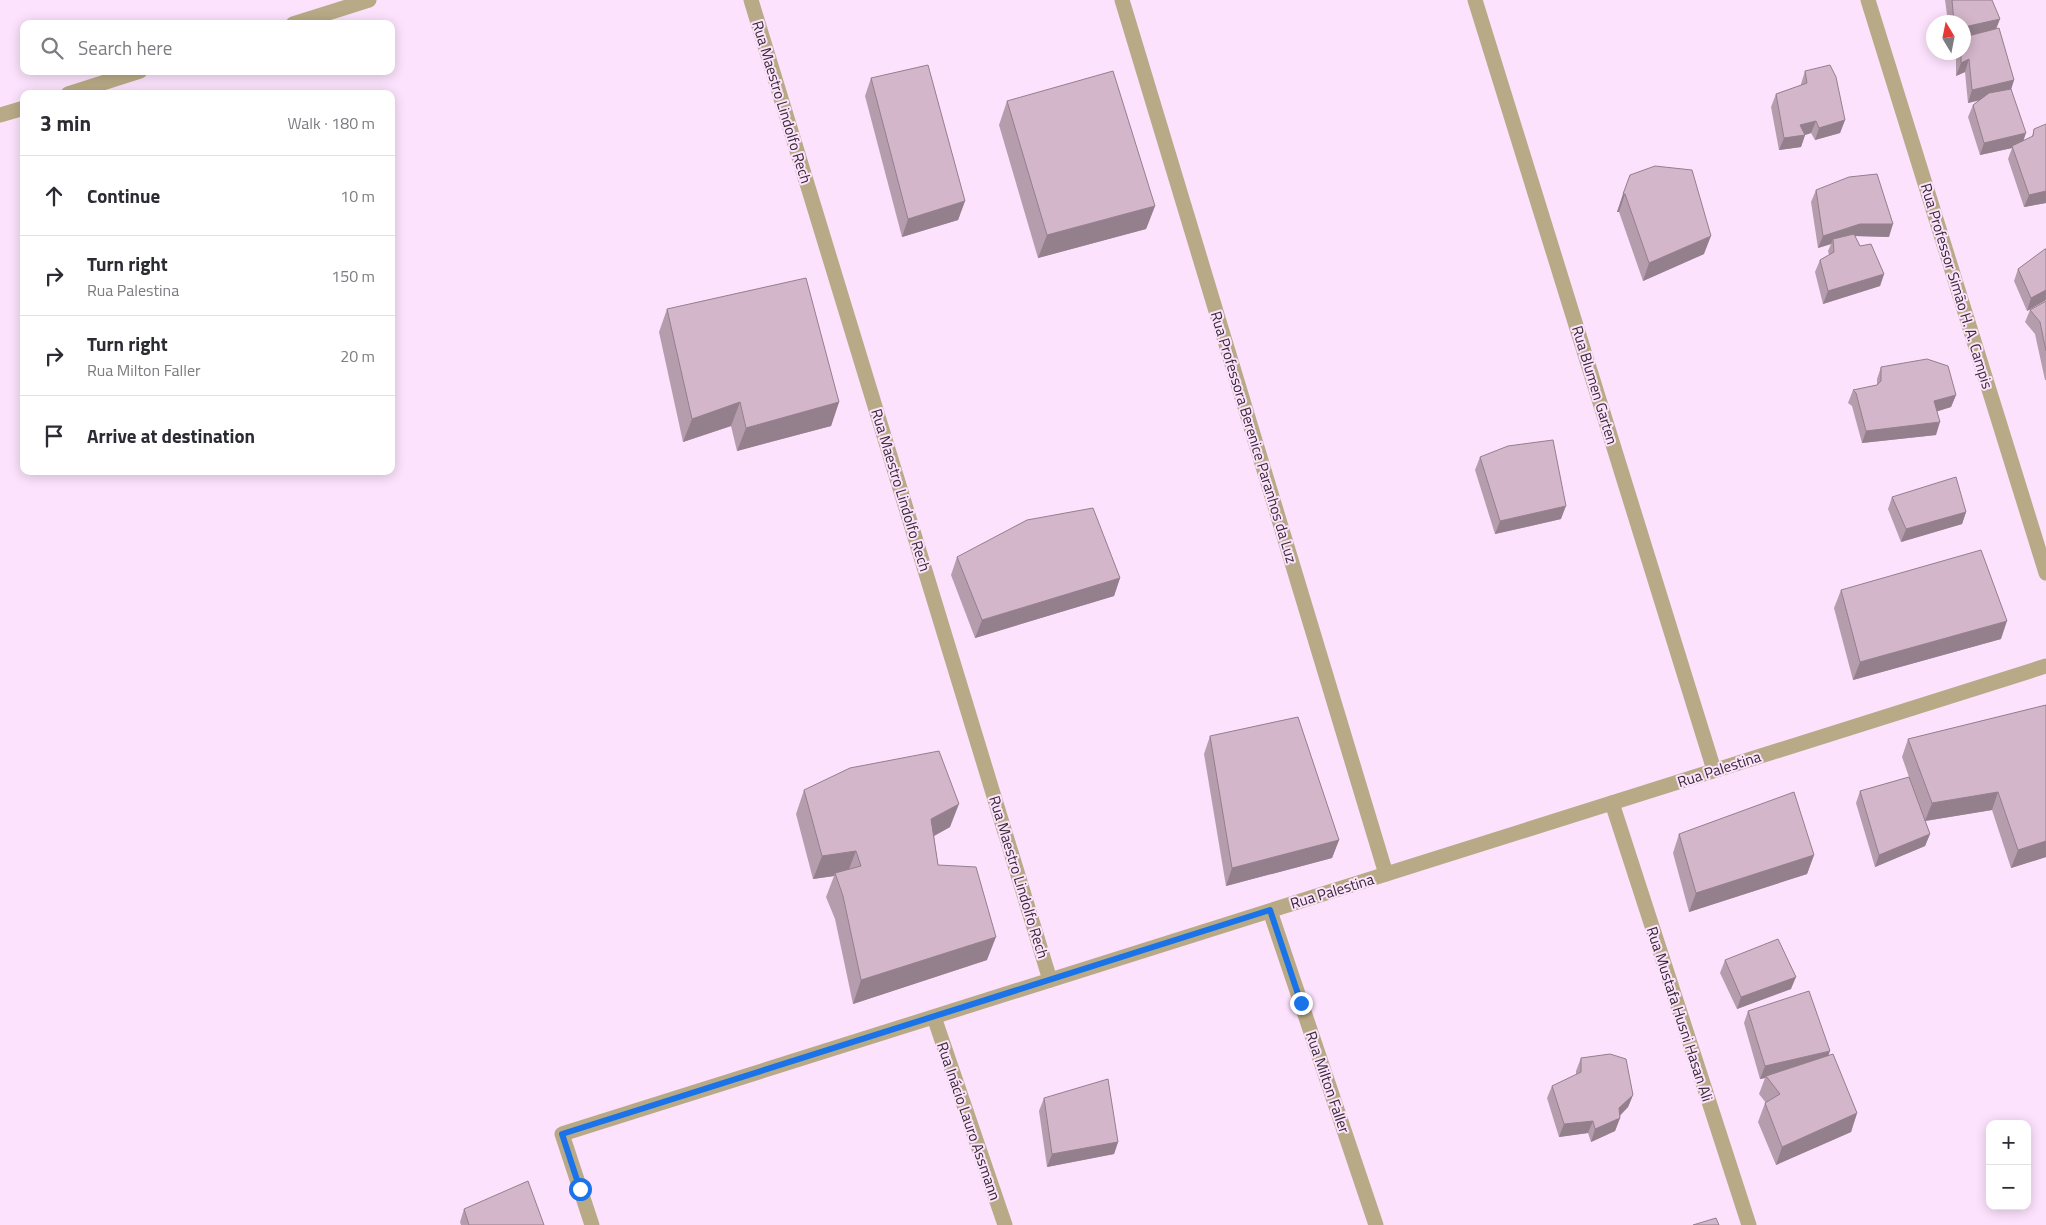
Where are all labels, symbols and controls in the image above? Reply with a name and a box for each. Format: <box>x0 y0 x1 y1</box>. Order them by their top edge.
north arrow <box>1926 15 1971 60</box>
street label: Rua Maestro Lindolfo Rech <box>746 18 818 186</box>
search box <box>20 20 395 75</box>
text: Search here <box>78 33 172 62</box>
icon: search <box>38 34 66 62</box>
text: 3 min <box>40 107 91 139</box>
text: Walk · 180 m <box>287 111 375 135</box>
street label: Rua Professor Simão H. A. Campis <box>1915 180 1999 392</box>
text: Continue <box>87 181 160 210</box>
icon: ahead <box>40 182 68 210</box>
text: 10 m <box>340 184 375 208</box>
text: Turn right <box>87 249 168 278</box>
icon: right <box>40 262 68 290</box>
text: 150 m <box>331 264 375 288</box>
text: Rua Palestina <box>87 278 179 302</box>
street label: Rua Professora Berenice Paranhos da Luz <box>1205 308 1303 566</box>
street label: Rua Blumen Garten <box>1566 323 1624 447</box>
text: Turn right <box>87 329 168 358</box>
icon: right <box>40 342 68 370</box>
text: 20 m <box>340 344 375 368</box>
text: Rua Milton Faller <box>87 358 201 382</box>
street label: Rua Maestro Lindolfo Rech <box>865 406 937 574</box>
text: Arrive at destination <box>87 421 255 450</box>
icon: arrive <box>40 422 68 450</box>
street label: Rua Palestina <box>1674 745 1764 793</box>
street label: Rua Maestro Lindolfo Rech <box>983 793 1055 961</box>
street label: Rua Palestina <box>1287 867 1377 915</box>
street label: Rua Mustafa Husni Hasan Ali <box>1641 923 1719 1105</box>
route end <box>1290 992 1313 1015</box>
street label: Rua Milton Faller <box>1300 1028 1356 1136</box>
street label: Rua Inácio Lauro Assmann <box>931 1039 1007 1203</box>
map controls <box>1986 1120 2031 1210</box>
button: + <box>1986 1120 2031 1165</box>
button: − <box>1986 1165 2031 1210</box>
route start <box>569 1178 592 1201</box>

